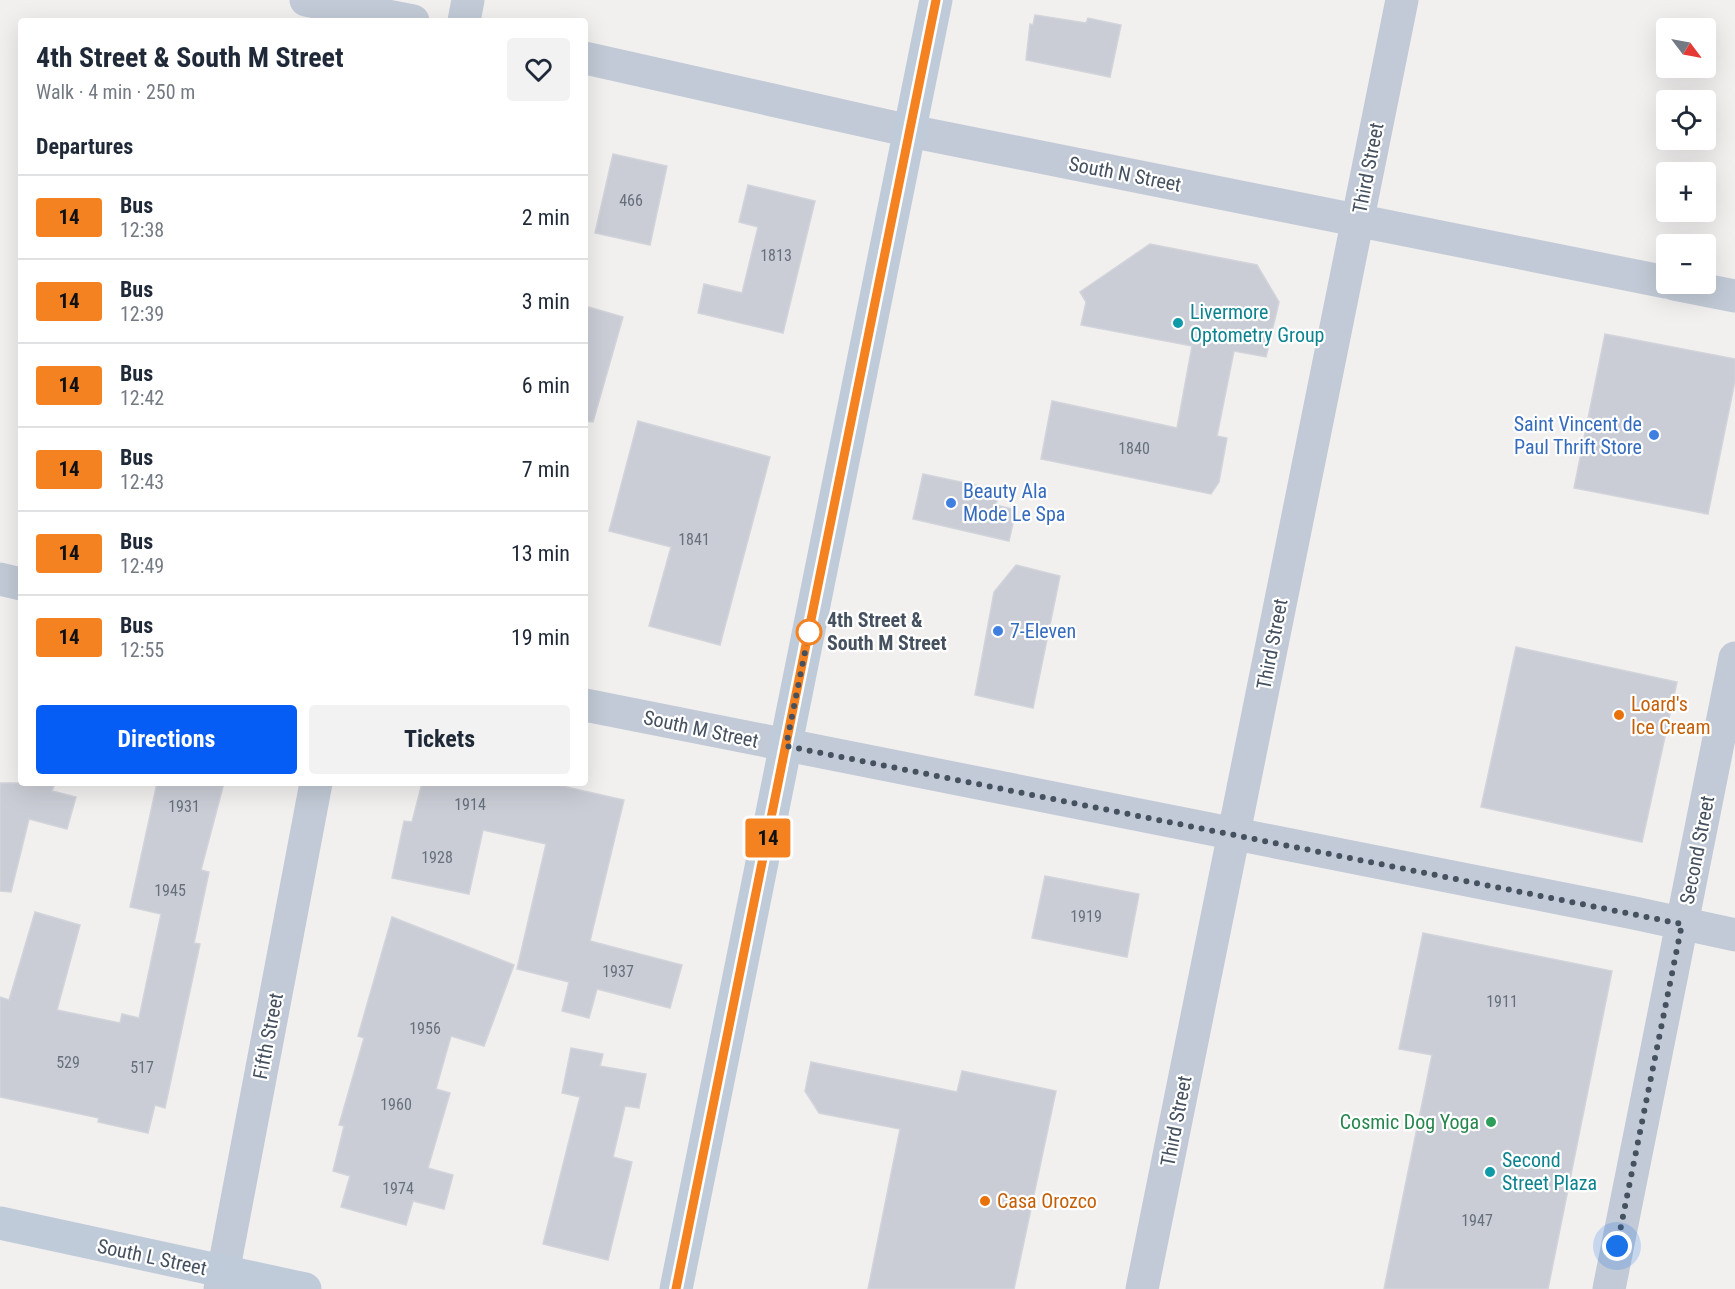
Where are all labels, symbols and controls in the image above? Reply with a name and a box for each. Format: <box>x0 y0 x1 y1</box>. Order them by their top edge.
north arrow <box>1656 18 1716 78</box>
map controls <box>1656 18 1716 294</box>
button: heart <box>507 38 570 101</box>
text: 4th Street & South M Street <box>36 41 344 74</box>
text: Walk · 4 min · 250 m <box>36 80 195 104</box>
button: locate <box>1656 90 1716 150</box>
street label: Third Street <box>1347 121 1389 215</box>
text: Departures <box>36 134 133 159</box>
street label: South N Street <box>1067 151 1183 197</box>
button: + <box>1656 162 1716 222</box>
house number: 466 <box>619 191 643 210</box>
text: Bus <box>120 193 153 218</box>
text: 14 <box>58 205 80 229</box>
text: 2 min <box>522 205 570 230</box>
text: 12:38 <box>120 218 164 242</box>
button: − <box>1656 234 1716 294</box>
house number: 1813 <box>760 246 792 265</box>
text: Bus <box>120 277 153 302</box>
text: 14 <box>58 289 80 313</box>
text: 3 min <box>522 289 570 314</box>
place label: Livermore Optometry Group <box>1190 300 1324 347</box>
text: 12:39 <box>120 302 164 326</box>
marker: Livermore Optometry Group <box>1171 316 1185 330</box>
text: Bus <box>120 361 153 386</box>
text: 14 <box>58 373 80 397</box>
text: 6 min <box>522 373 570 398</box>
text: 12:42 <box>120 386 164 410</box>
place label: Saint Vincent de Paul Thrift Store <box>1514 412 1642 459</box>
marker: Saint Vincent de Paul Thrift Store <box>1647 428 1661 442</box>
house number: 1840 <box>1118 439 1150 458</box>
text: Bus <box>120 445 153 470</box>
text: 14 <box>58 457 80 481</box>
text: 7 min <box>522 457 570 482</box>
text: 12:43 <box>120 470 164 494</box>
place label: Beauty Ala Mode Le Spa <box>963 479 1065 526</box>
marker: Beauty Ala Mode Le Spa <box>944 496 958 510</box>
text: Bus <box>120 529 153 554</box>
house number: 1841 <box>678 530 710 549</box>
text: 14 <box>58 541 80 565</box>
text: 13 min <box>511 541 570 566</box>
text: 12:49 <box>120 554 164 578</box>
street label: Third Street <box>1251 597 1293 691</box>
place label: 4th Street & South M Street <box>827 608 947 655</box>
text: Bus <box>120 613 153 638</box>
marker: 4th Street & South M Street <box>796 619 822 645</box>
place label: 7-Eleven <box>1010 619 1076 643</box>
marker: 7-Eleven <box>991 624 1005 638</box>
text: 14 <box>58 625 80 649</box>
text: 19 min <box>511 625 570 650</box>
text: 12:55 <box>120 638 164 662</box>
place label: Loard's Ice Cream <box>1631 692 1710 739</box>
button: Directions <box>36 705 297 774</box>
button: Tickets <box>309 705 570 774</box>
street label: South M Street <box>641 705 761 753</box>
marker: Loard's Ice Cream <box>1612 708 1626 722</box>
street label: Second Street <box>1675 794 1719 906</box>
house number: 1914 <box>454 795 486 814</box>
house number: 1931 <box>168 797 200 816</box>
line badge: 14 <box>741 818 795 858</box>
text: 14 <box>757 826 779 850</box>
house number: 1928 <box>421 848 453 867</box>
house number: 1945 <box>154 881 186 900</box>
house number: 1919 <box>1070 907 1102 926</box>
house number: 1937 <box>602 962 634 981</box>
street label: Fifth Street <box>248 991 288 1081</box>
house number: 1911 <box>1486 992 1518 1011</box>
house number: 1956 <box>409 1019 441 1038</box>
house number: 529 <box>56 1053 80 1072</box>
house number: 517 <box>130 1058 154 1077</box>
street label: Third Street <box>1155 1074 1197 1168</box>
house number: 1960 <box>380 1095 412 1114</box>
place label: Cosmic Dog Yoga <box>1340 1110 1479 1134</box>
marker: Cosmic Dog Yoga <box>1484 1115 1498 1129</box>
place label: Second Street Plaza <box>1502 1148 1597 1195</box>
marker: Second Street Plaza <box>1483 1165 1497 1179</box>
house number: 1974 <box>382 1179 414 1198</box>
place label: Casa Orozco <box>997 1189 1097 1213</box>
marker: Casa Orozco <box>978 1194 992 1208</box>
house number: 1947 <box>1461 1211 1493 1230</box>
your location <box>1602 1231 1632 1261</box>
street label: South L Street <box>95 1234 209 1280</box>

